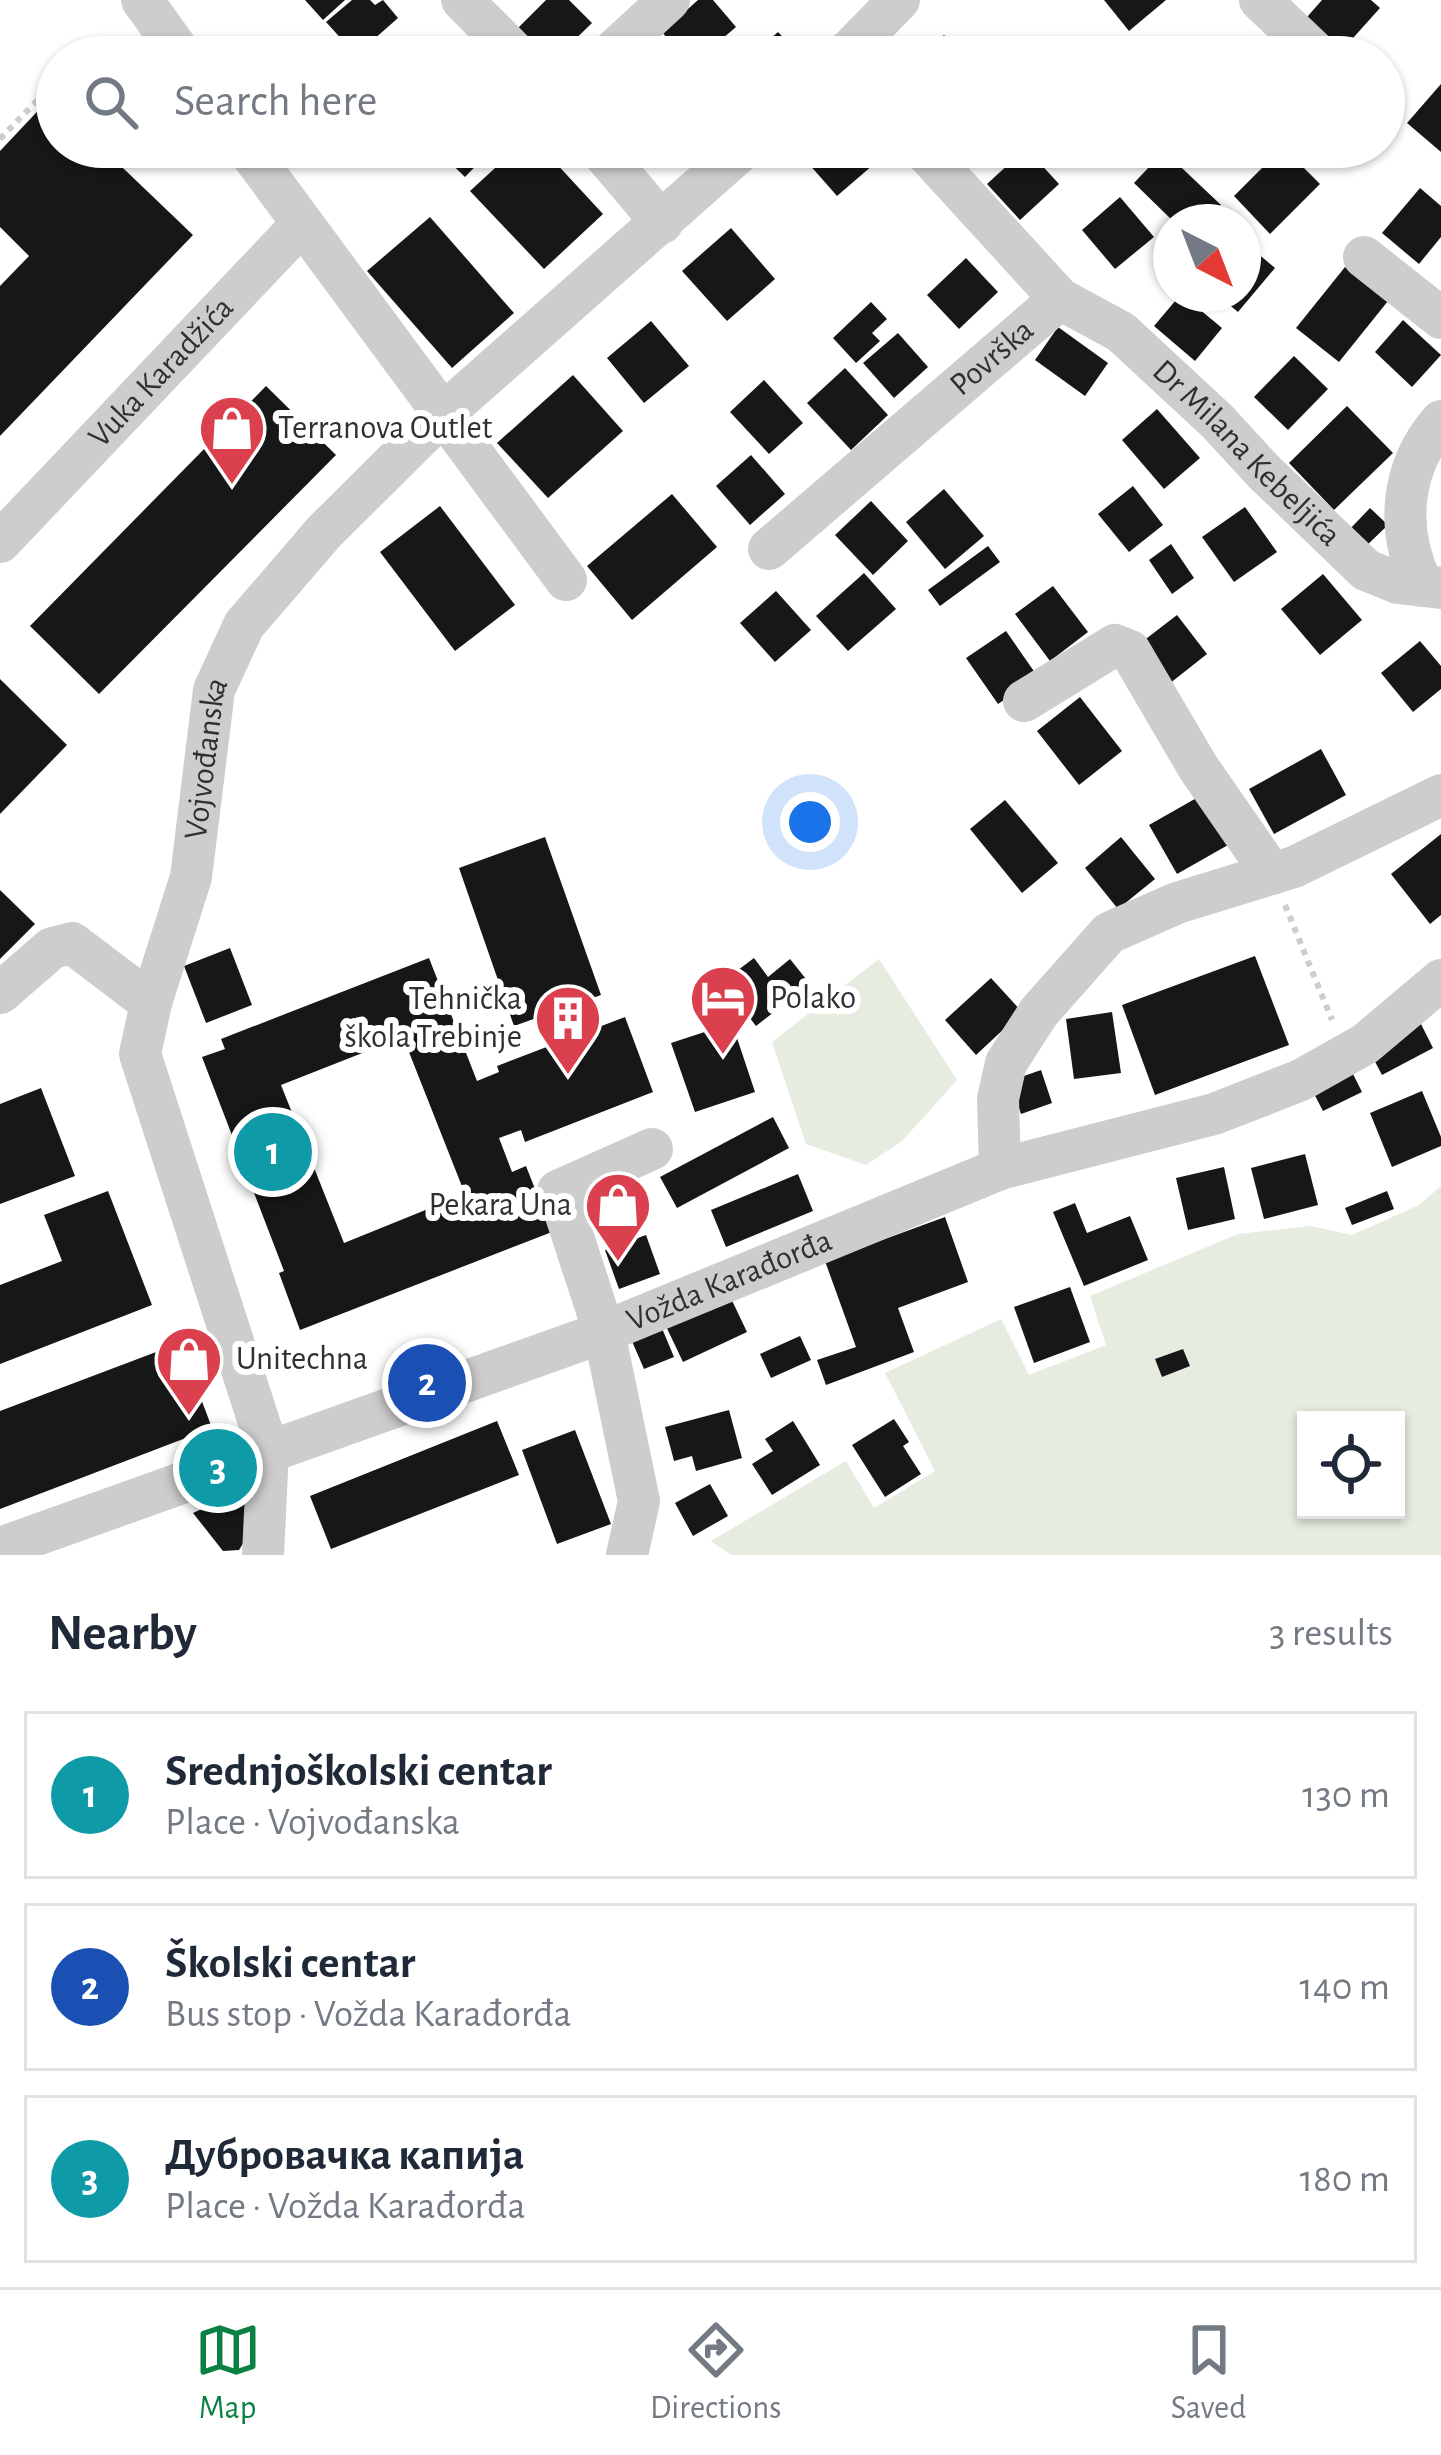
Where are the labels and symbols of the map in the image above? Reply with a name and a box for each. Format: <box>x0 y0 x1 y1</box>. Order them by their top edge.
north arrow <box>1153 204 1261 312</box>
street label: Vuka Karadžića <box>83 291 240 454</box>
street label: Površka <box>944 313 1040 402</box>
street label: Dr Milana Kebeljića <box>1146 354 1347 553</box>
shop icon: Terranova Outlet <box>197 393 267 487</box>
place label: Terranova Outlet <box>278 412 493 445</box>
street label: Vojvođanska <box>179 672 234 841</box>
your location <box>780 792 840 852</box>
hotel icon: Polako <box>688 963 758 1057</box>
place label: Polako <box>770 982 856 1015</box>
place label: Tehnička škola Trebinje <box>344 983 522 1054</box>
building icon: Tehnička škola Trebinje <box>533 983 603 1077</box>
pin: 1 <box>234 1107 312 1197</box>
shop icon: Pekara Una <box>583 1170 653 1264</box>
place label: Pekara Una <box>428 1189 572 1222</box>
street label: Vožda Karađorđa <box>622 1224 837 1337</box>
shop icon: Unitechna <box>154 1324 224 1418</box>
pin: 2 <box>388 1338 466 1428</box>
place label: Unitechna <box>236 1343 368 1376</box>
pin: 3 <box>179 1423 257 1513</box>

